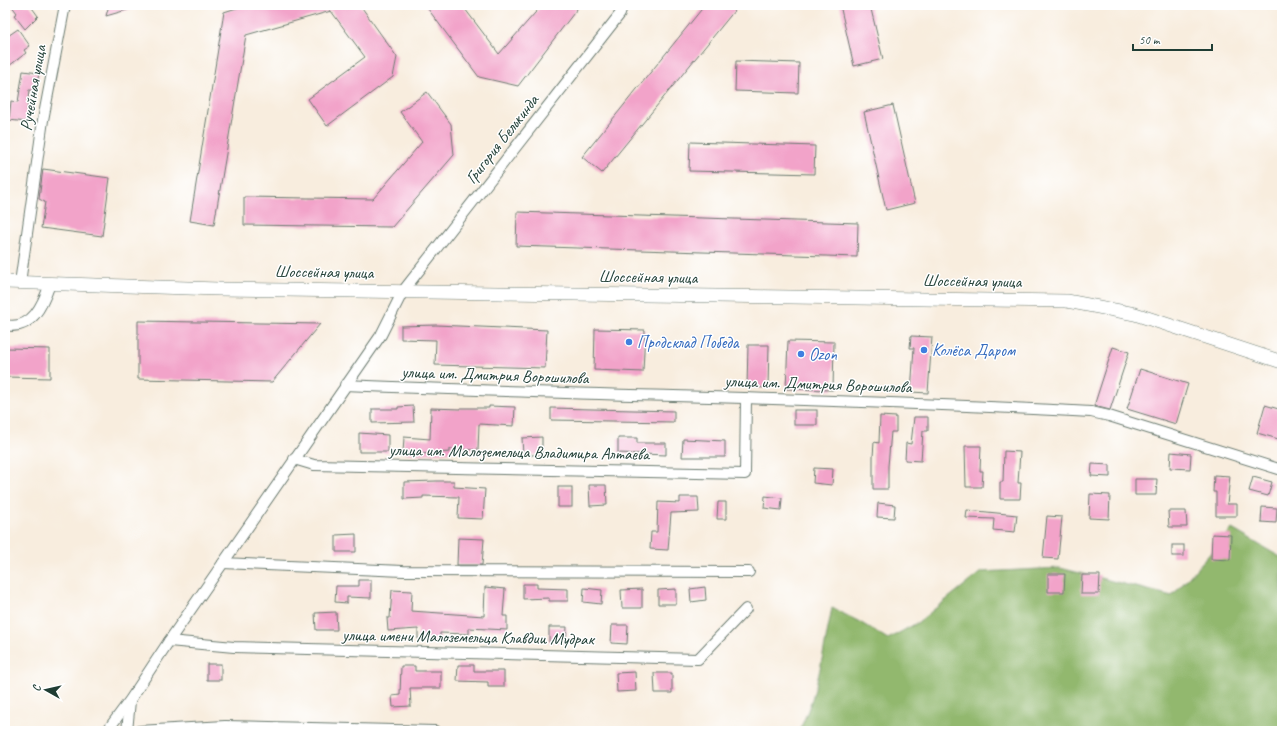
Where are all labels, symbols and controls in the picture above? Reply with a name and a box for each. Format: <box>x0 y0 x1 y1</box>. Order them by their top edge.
scale bar <box>1133 26 1212 52</box>
text: 50 m <box>1139 32 1161 48</box>
street label: Ручейная улица <box>15 42 51 132</box>
street label: Григория Белькинда <box>461 89 544 188</box>
street label: Шоссейная улица <box>274 261 375 283</box>
street label: Шоссейная улица <box>598 266 699 288</box>
street label: Шоссейная улица <box>922 270 1023 292</box>
place label: Продсклад Победа <box>637 332 740 353</box>
marker: Продсклад Победа <box>624 337 634 347</box>
place label: Колёса Даром <box>932 340 1016 361</box>
place label: Ozon <box>809 344 837 365</box>
marker: Колёса Даром <box>919 345 929 355</box>
marker: Ozon <box>796 349 806 359</box>
street label: улица им. Дмитрия Ворошилова <box>400 361 590 389</box>
street label: улица им. Дмитрия Ворошилова <box>723 370 913 398</box>
street label: улица им. Малоземельца Владимира Алтаева <box>388 439 651 466</box>
street label: улица имени Малоземельца Клавдии Мудрак <box>341 624 596 650</box>
north arrow <box>26 670 66 710</box>
text: С <box>29 683 44 692</box>

